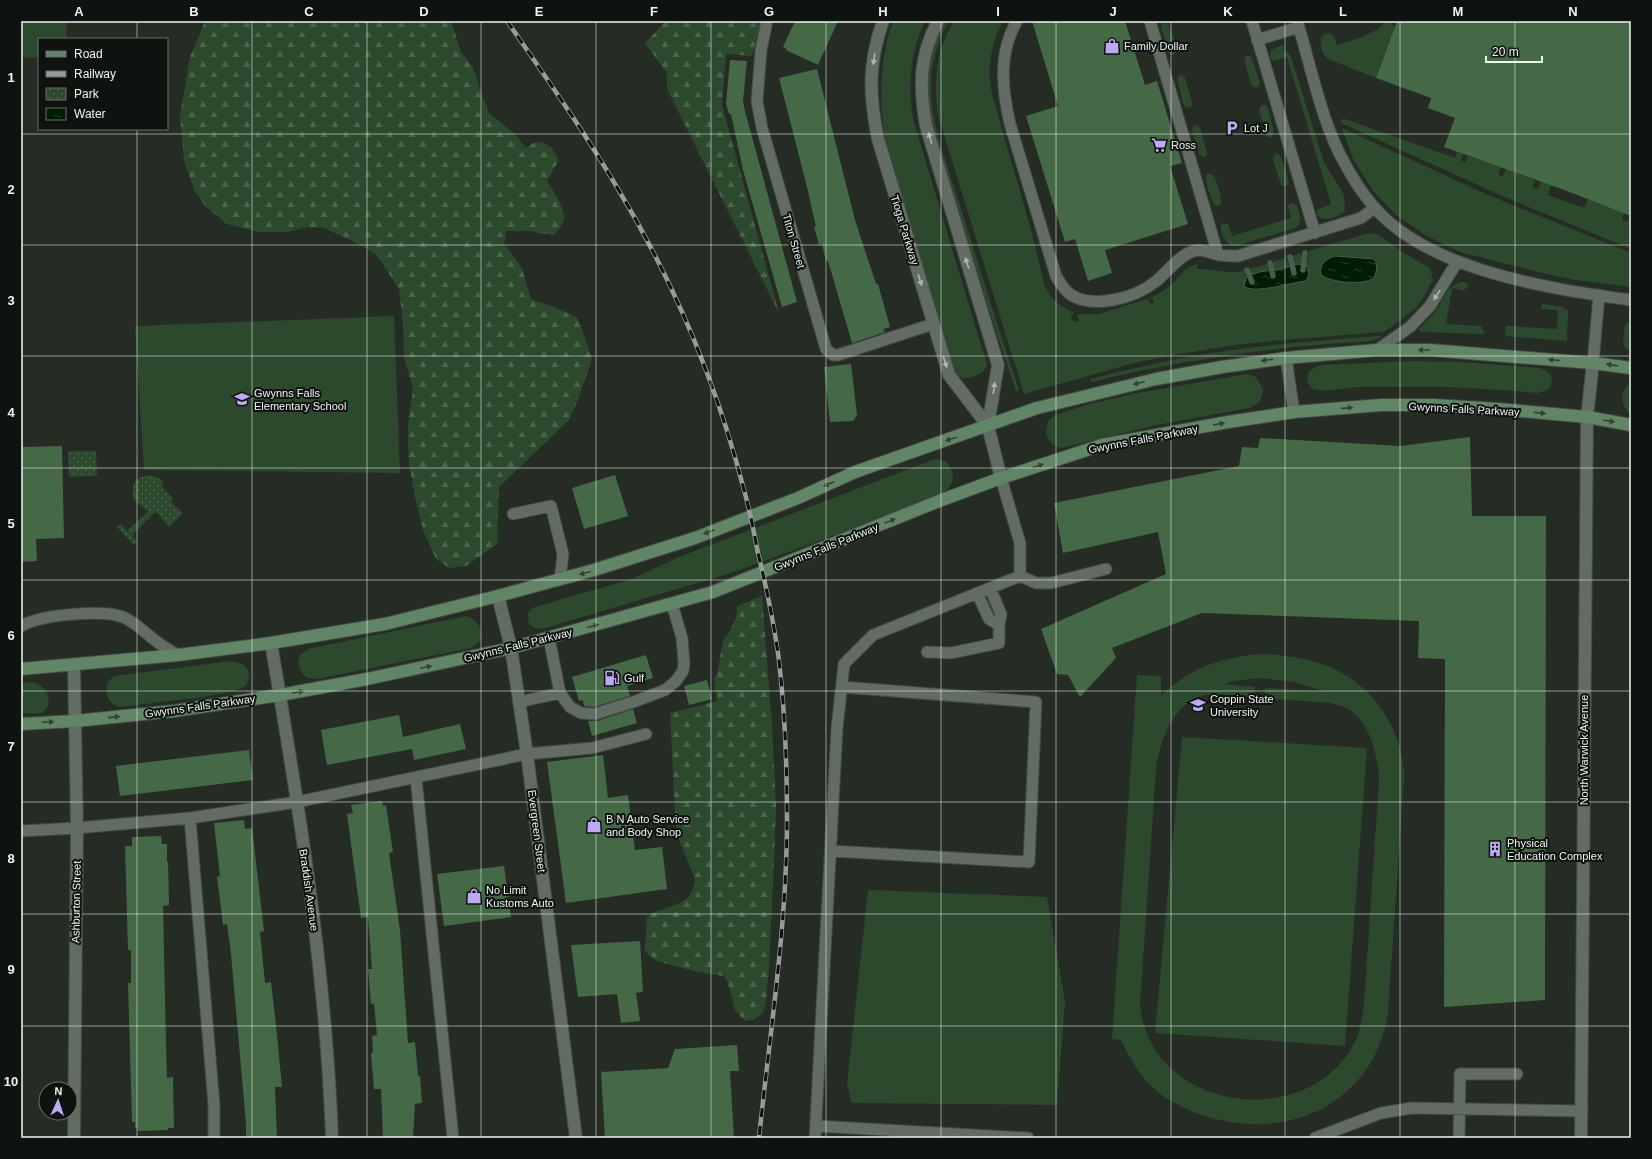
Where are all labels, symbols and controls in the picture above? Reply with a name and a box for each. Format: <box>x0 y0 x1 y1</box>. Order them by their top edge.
text: A <box>74 4 84 19</box>
text: B <box>189 4 199 19</box>
text: C <box>304 4 314 19</box>
text: D <box>419 4 429 19</box>
text: E <box>535 4 544 19</box>
text: F <box>650 4 658 19</box>
text: G <box>764 4 774 19</box>
text: H <box>878 4 888 19</box>
text: I <box>996 4 1000 19</box>
text: J <box>1109 4 1117 19</box>
text: K <box>1223 4 1233 19</box>
text: L <box>1339 4 1347 19</box>
text: M <box>1453 4 1463 19</box>
text: N <box>1568 4 1578 19</box>
shop icon: Family Dollar <box>1103 37 1121 55</box>
legend <box>38 38 168 130</box>
scale bar <box>1486 38 1542 64</box>
place label: Family Dollar <box>1124 40 1189 52</box>
text: 20 m <box>1492 45 1519 59</box>
text: Road <box>74 47 103 61</box>
one-way arrow <box>871 53 877 65</box>
text: Railway <box>74 67 116 81</box>
text: 1 <box>7 70 15 85</box>
text: Park <box>74 87 100 101</box>
text: Water <box>74 107 106 121</box>
parking icon: Lot J <box>1223 119 1241 137</box>
place label: Lot J <box>1244 122 1268 134</box>
one-way arrow <box>927 132 933 144</box>
supermarket icon: Ross <box>1150 136 1168 154</box>
place label: Ross <box>1171 139 1197 151</box>
text: 2 <box>7 182 15 197</box>
street label: Tioga Parkway <box>889 194 921 267</box>
street label: Titon Street <box>780 212 808 270</box>
one-way arrow <box>964 256 970 268</box>
one-way arrow <box>917 274 923 286</box>
one-way arrow <box>1433 290 1441 300</box>
text: 3 <box>7 293 15 308</box>
one-way arrow <box>1417 347 1430 353</box>
one-way arrow <box>942 356 948 368</box>
one-way arrow <box>1548 356 1560 363</box>
one-way arrow <box>1261 357 1273 363</box>
one-way arrow <box>1606 362 1618 368</box>
one-way arrow <box>1133 381 1145 387</box>
one-way arrow <box>991 382 997 394</box>
place label: Gwynns Falls Elementary School <box>254 387 346 412</box>
school or university icon: Gwynns Falls Elementary School <box>233 390 251 408</box>
street label: Gwynns Falls Parkway <box>1408 400 1520 418</box>
one-way arrow <box>1341 404 1353 411</box>
text: 4 <box>7 405 15 420</box>
one-way arrow <box>1534 410 1546 416</box>
one-way arrow <box>1603 418 1615 424</box>
one-way arrow <box>1212 421 1225 427</box>
street label: Gwynns Falls Parkway <box>1087 422 1199 456</box>
one-way arrow <box>945 436 957 442</box>
one-way arrow <box>1032 462 1044 468</box>
one-way arrow <box>824 481 835 487</box>
text: 5 <box>7 516 15 531</box>
one-way arrow <box>884 518 895 524</box>
street label: Gwynns Falls Parkway <box>772 520 880 573</box>
one-way arrow <box>702 530 714 536</box>
one-way arrow <box>579 570 591 576</box>
one-way arrow <box>587 623 599 629</box>
street label: Gwynns Falls Parkway <box>463 626 574 664</box>
text: 6 <box>7 628 15 643</box>
one-way arrow <box>420 664 432 670</box>
fuel station icon: Gulf <box>603 669 621 687</box>
place label: Gulf <box>624 672 645 684</box>
one-way arrow <box>292 689 304 695</box>
street label: Gwynns Falls Parkway <box>144 692 256 720</box>
place label: Coppin State University <box>1210 693 1274 718</box>
street label: North Warwick Avenue <box>1578 695 1590 805</box>
school or university icon: Coppin State University <box>1189 696 1207 714</box>
one-way arrow <box>108 713 120 720</box>
one-way arrow <box>42 719 54 726</box>
text: 7 <box>7 739 15 754</box>
street label: Evergreen Street <box>526 789 548 873</box>
place label: B N Auto Service and Body Shop <box>606 813 689 838</box>
shop icon: B N Auto Service and Body Shop <box>585 816 603 834</box>
place label: Physical Education Complex <box>1507 837 1603 862</box>
building icon: Physical Education Complex <box>1486 840 1504 858</box>
street label: Braddish Avenue <box>297 848 321 932</box>
text: 8 <box>7 851 15 866</box>
street label: Ashburton Street <box>69 861 83 943</box>
place label: No Limit Kustoms Auto <box>486 884 554 909</box>
shop icon: No Limit Kustoms Auto <box>465 887 483 905</box>
text: 9 <box>7 962 15 977</box>
text: 10 <box>4 1074 18 1089</box>
north arrow <box>38 1081 78 1121</box>
text: N <box>54 1085 63 1097</box>

